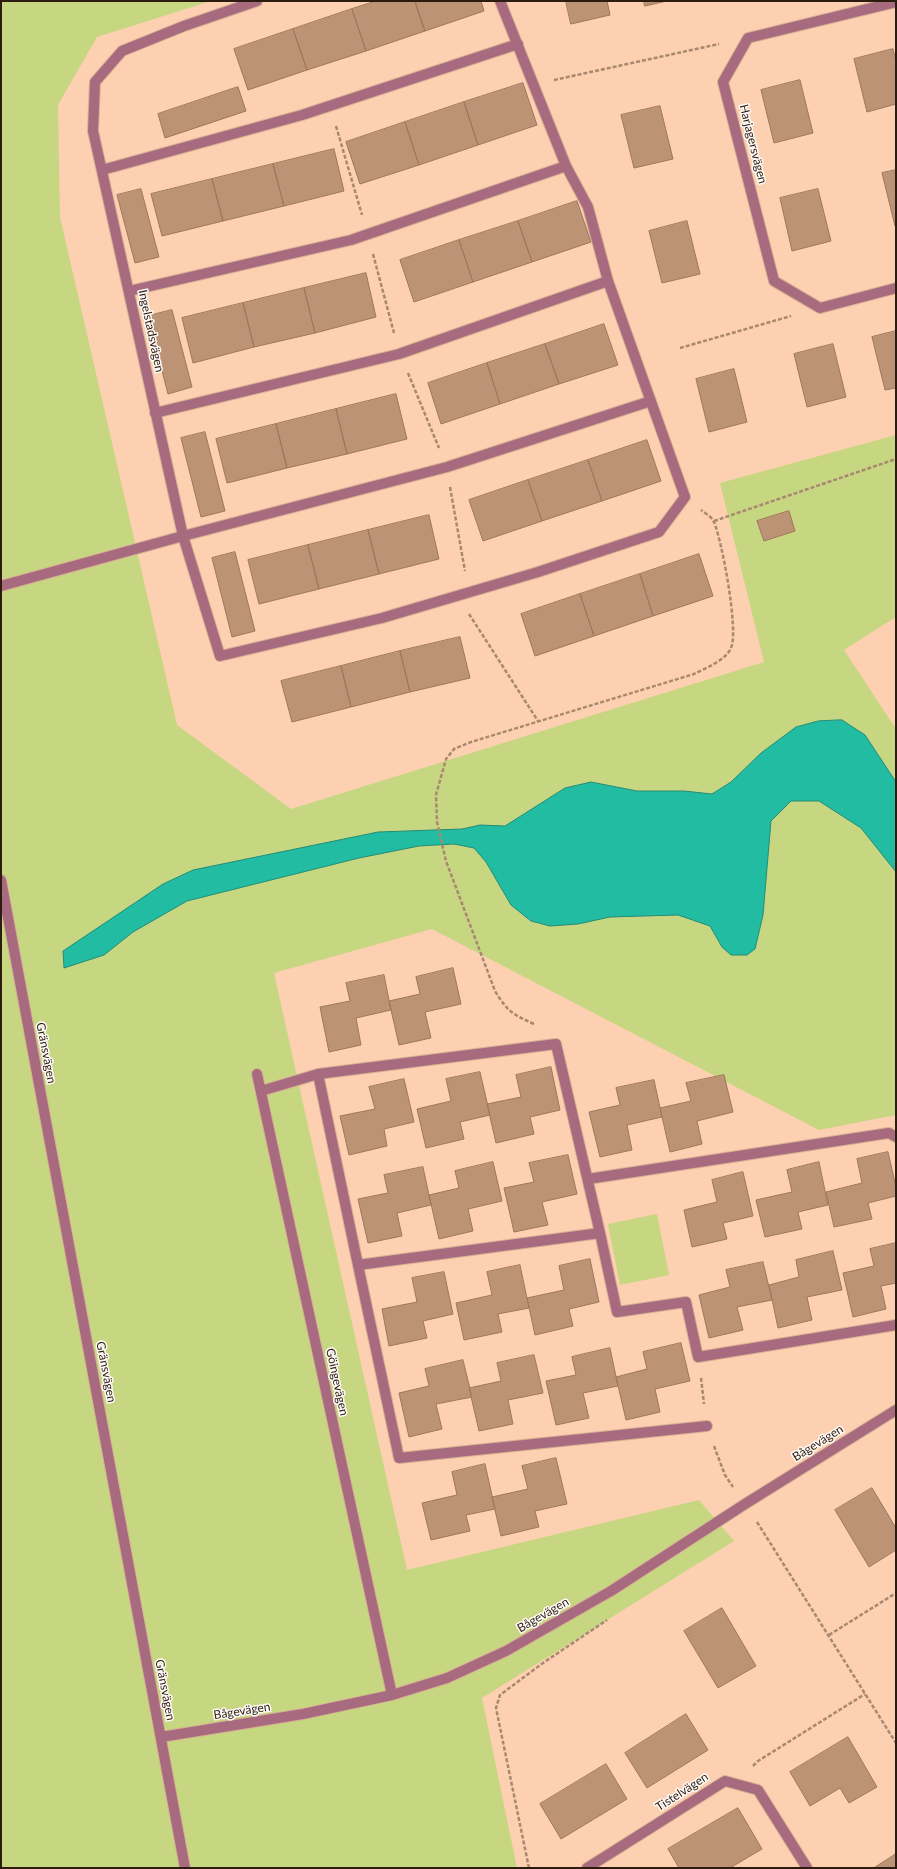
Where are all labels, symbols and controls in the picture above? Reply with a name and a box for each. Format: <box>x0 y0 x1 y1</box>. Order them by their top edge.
street label: Harjagersvägen <box>736 103 770 185</box>
street label: Ingelstadsvägen <box>135 289 167 373</box>
street label: Gränsvägen <box>33 1021 59 1085</box>
street label: Gränsvägen <box>93 1340 119 1404</box>
street label: Göingevägen <box>323 1347 351 1417</box>
street label: Bågevägen <box>790 1422 846 1464</box>
street label: Bågevägen <box>515 1594 571 1636</box>
street label: Gränsvägen <box>152 1658 178 1722</box>
street label: Bågevägen <box>213 1699 271 1723</box>
street label: Tistelvägen <box>653 1770 711 1814</box>

